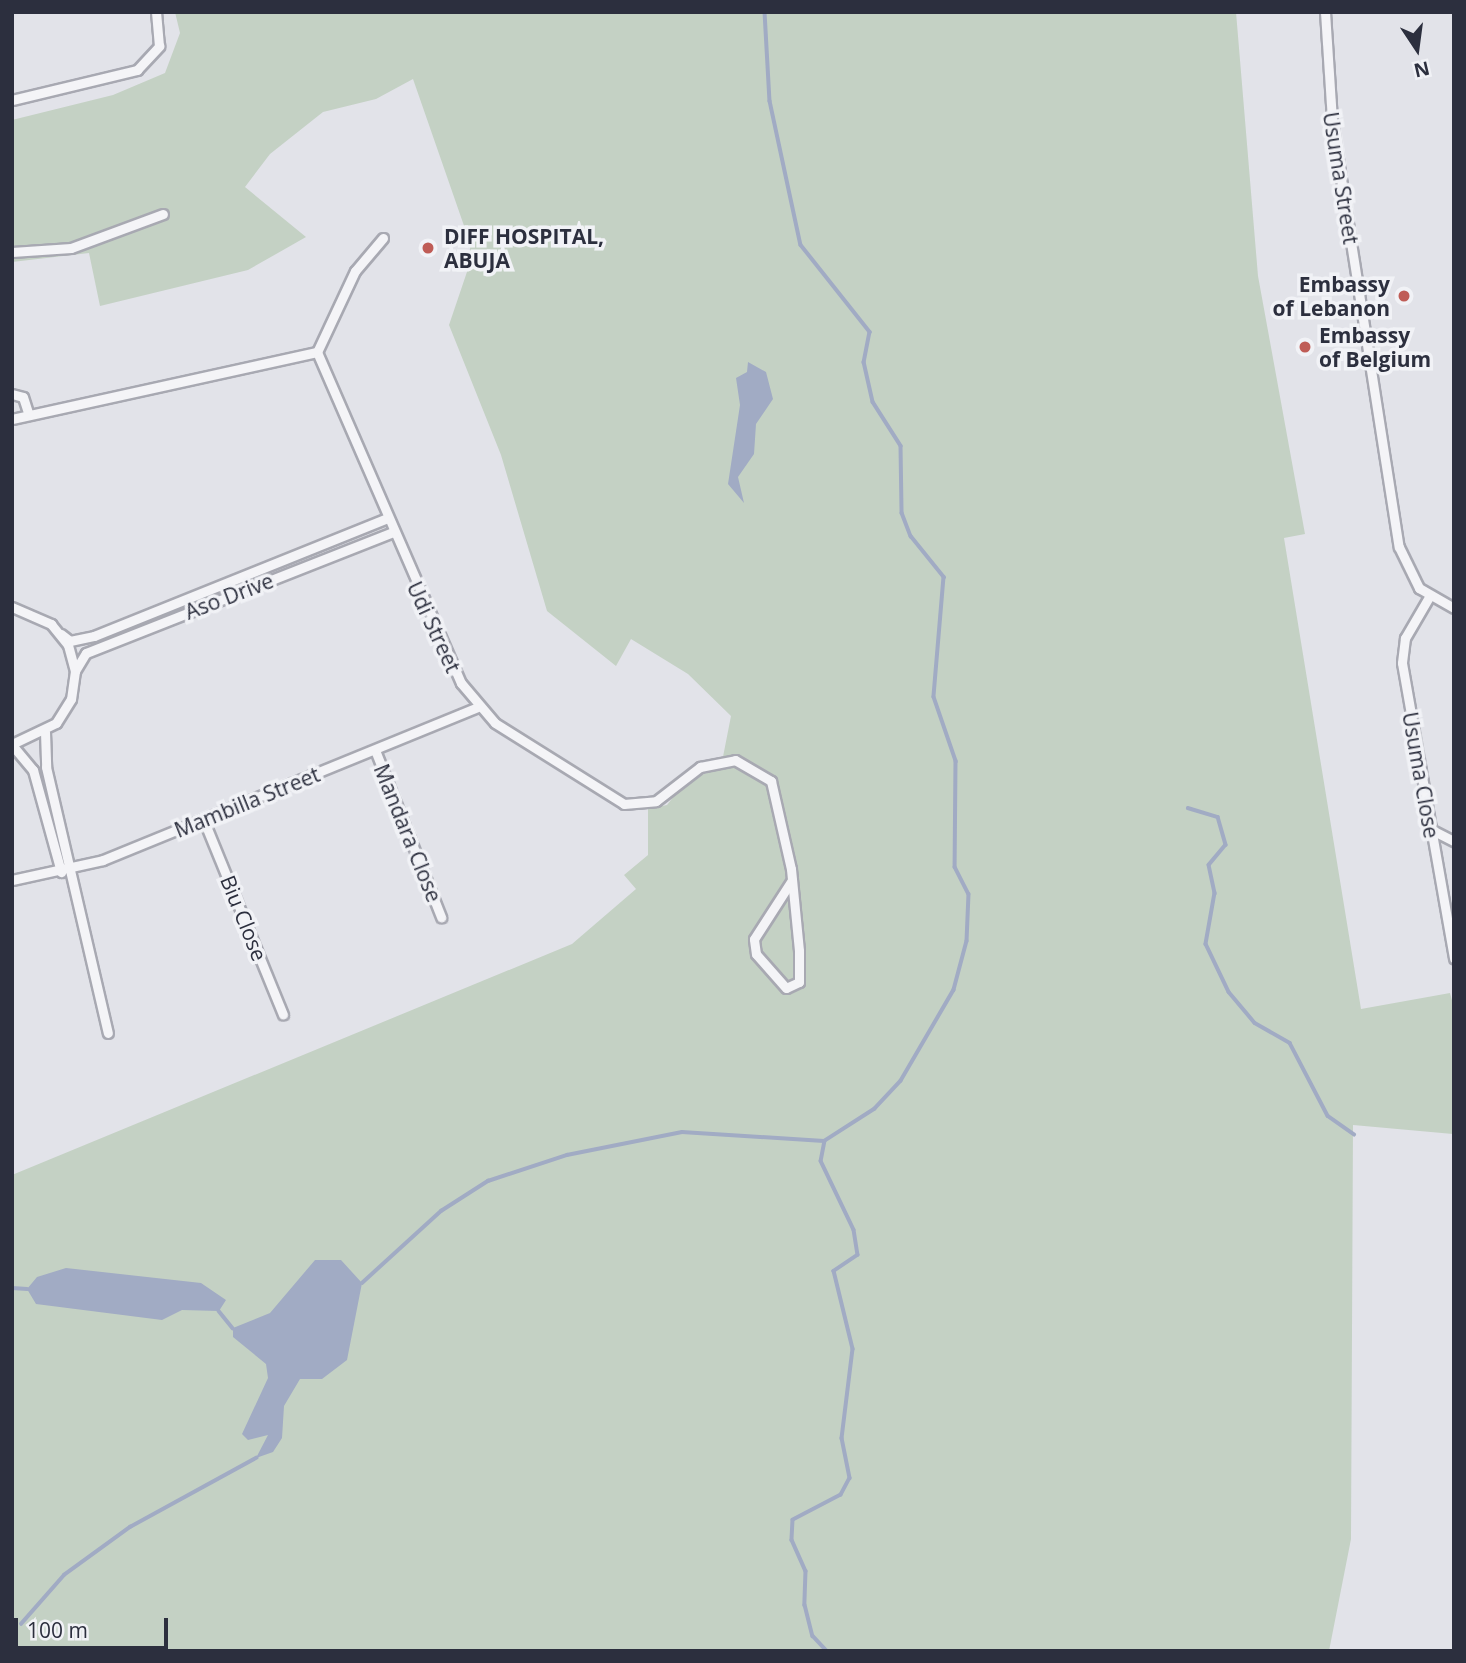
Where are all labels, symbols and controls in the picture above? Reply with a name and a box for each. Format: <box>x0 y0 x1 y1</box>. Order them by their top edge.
north arrow <box>1382 14 1452 84</box>
text: N <box>1411 55 1432 84</box>
street label: Usuma Street <box>1318 110 1364 246</box>
place label: DIFF HOSPITAL, ABUJA <box>444 223 604 273</box>
marker: DIFF HOSPITAL, ABUJA <box>418 238 438 258</box>
place label: Embassy of Lebanon <box>1273 271 1390 321</box>
marker: Embassy of Lebanon <box>1396 288 1412 304</box>
place label: Embassy of Belgium <box>1319 322 1431 372</box>
marker: Embassy of Belgium <box>1297 339 1313 355</box>
street label: Aso Drive <box>181 568 277 624</box>
street label: Udi Street <box>402 577 466 677</box>
street label: Usuma Close <box>1398 710 1444 840</box>
street label: Mandara Close <box>369 760 447 906</box>
street label: Mambilla Street <box>171 761 323 843</box>
street label: Biu Close <box>215 871 273 965</box>
scale bar <box>18 1604 172 1648</box>
text: 100 m <box>27 1616 88 1644</box>

